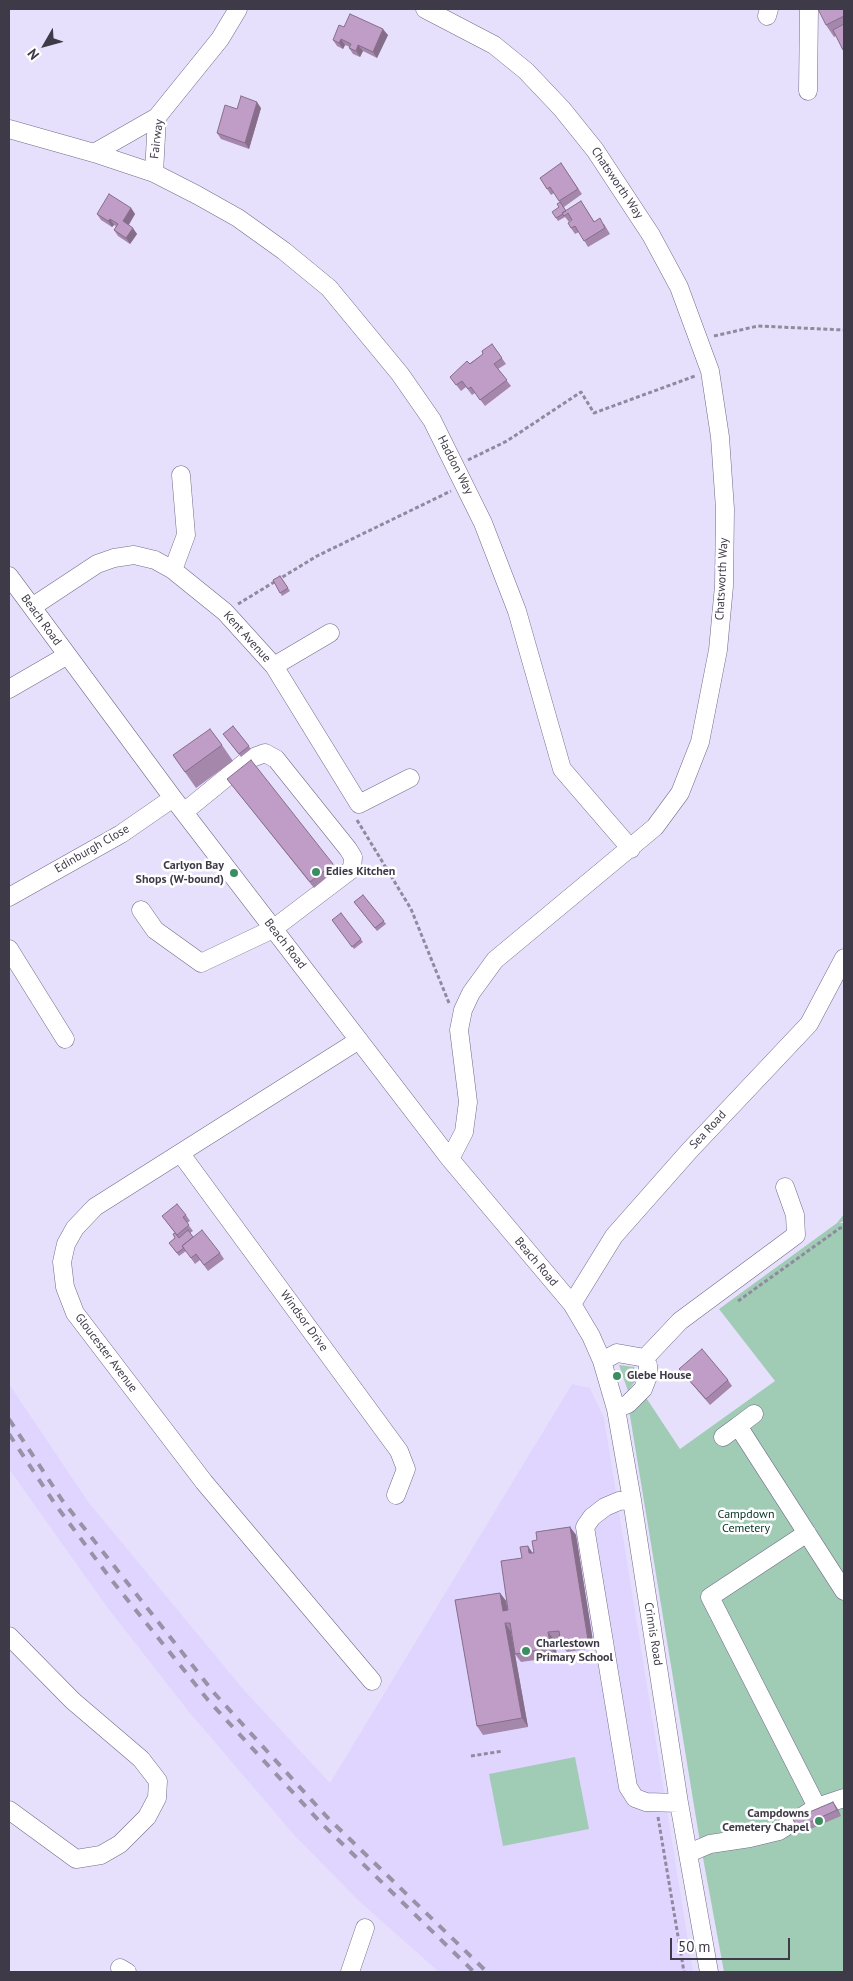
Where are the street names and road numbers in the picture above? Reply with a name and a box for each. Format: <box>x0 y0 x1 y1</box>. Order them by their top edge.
street label: Fairway <box>147 118 167 160</box>
street label: Chatsworth Way <box>588 145 646 221</box>
street label: Haddon Way <box>434 433 476 497</box>
street label: Chatsworth Way <box>713 537 731 621</box>
street label: Beach Road <box>18 592 64 648</box>
street label: Kent Avenue <box>220 608 274 666</box>
street label: Edinburgh Close <box>52 822 132 876</box>
street label: Beach Road <box>261 916 309 972</box>
street label: Sea Road <box>687 1108 729 1152</box>
street label: Beach Road <box>511 1235 561 1289</box>
street label: Windsor Drive <box>277 1288 331 1354</box>
street label: Gloucester Avenue <box>72 1311 140 1395</box>
street label: Crinnis Road <box>641 1601 665 1667</box>

